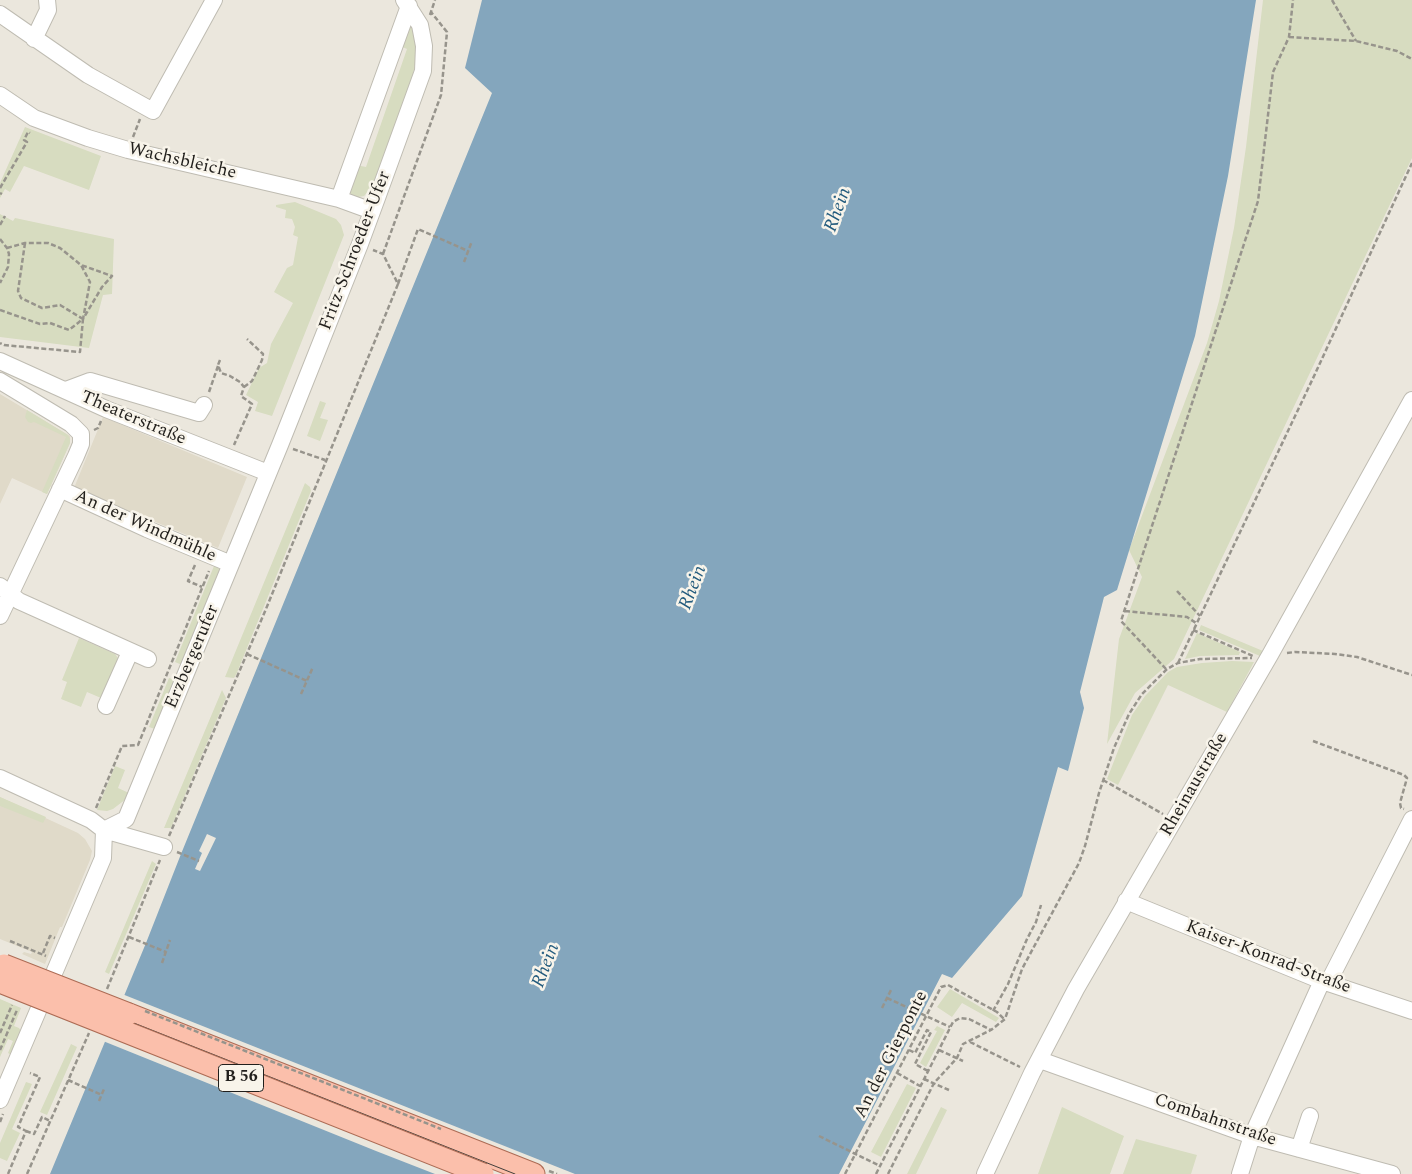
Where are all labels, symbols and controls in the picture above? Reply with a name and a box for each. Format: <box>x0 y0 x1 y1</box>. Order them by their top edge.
street label: Wachsbleiche <box>126 139 238 185</box>
street label: Fritz-Schroeder-Ufer <box>316 168 396 334</box>
water label: Rhein <box>821 185 857 235</box>
street label: Theaterstraße <box>77 387 189 451</box>
street label: An der Windmühle <box>71 486 219 568</box>
water label: Rhein <box>675 563 713 613</box>
street label: Erzbergerufer <box>161 602 225 712</box>
street label: Rheinaustraße <box>1157 729 1233 841</box>
street label: Kaiser-Konrad-Straße <box>1182 917 1354 999</box>
water label: Rhein <box>528 941 566 991</box>
street label: An der Gierponte <box>851 988 933 1122</box>
road number: B 56 <box>218 1064 264 1092</box>
street label: Combahnstraße <box>1151 1090 1279 1152</box>

